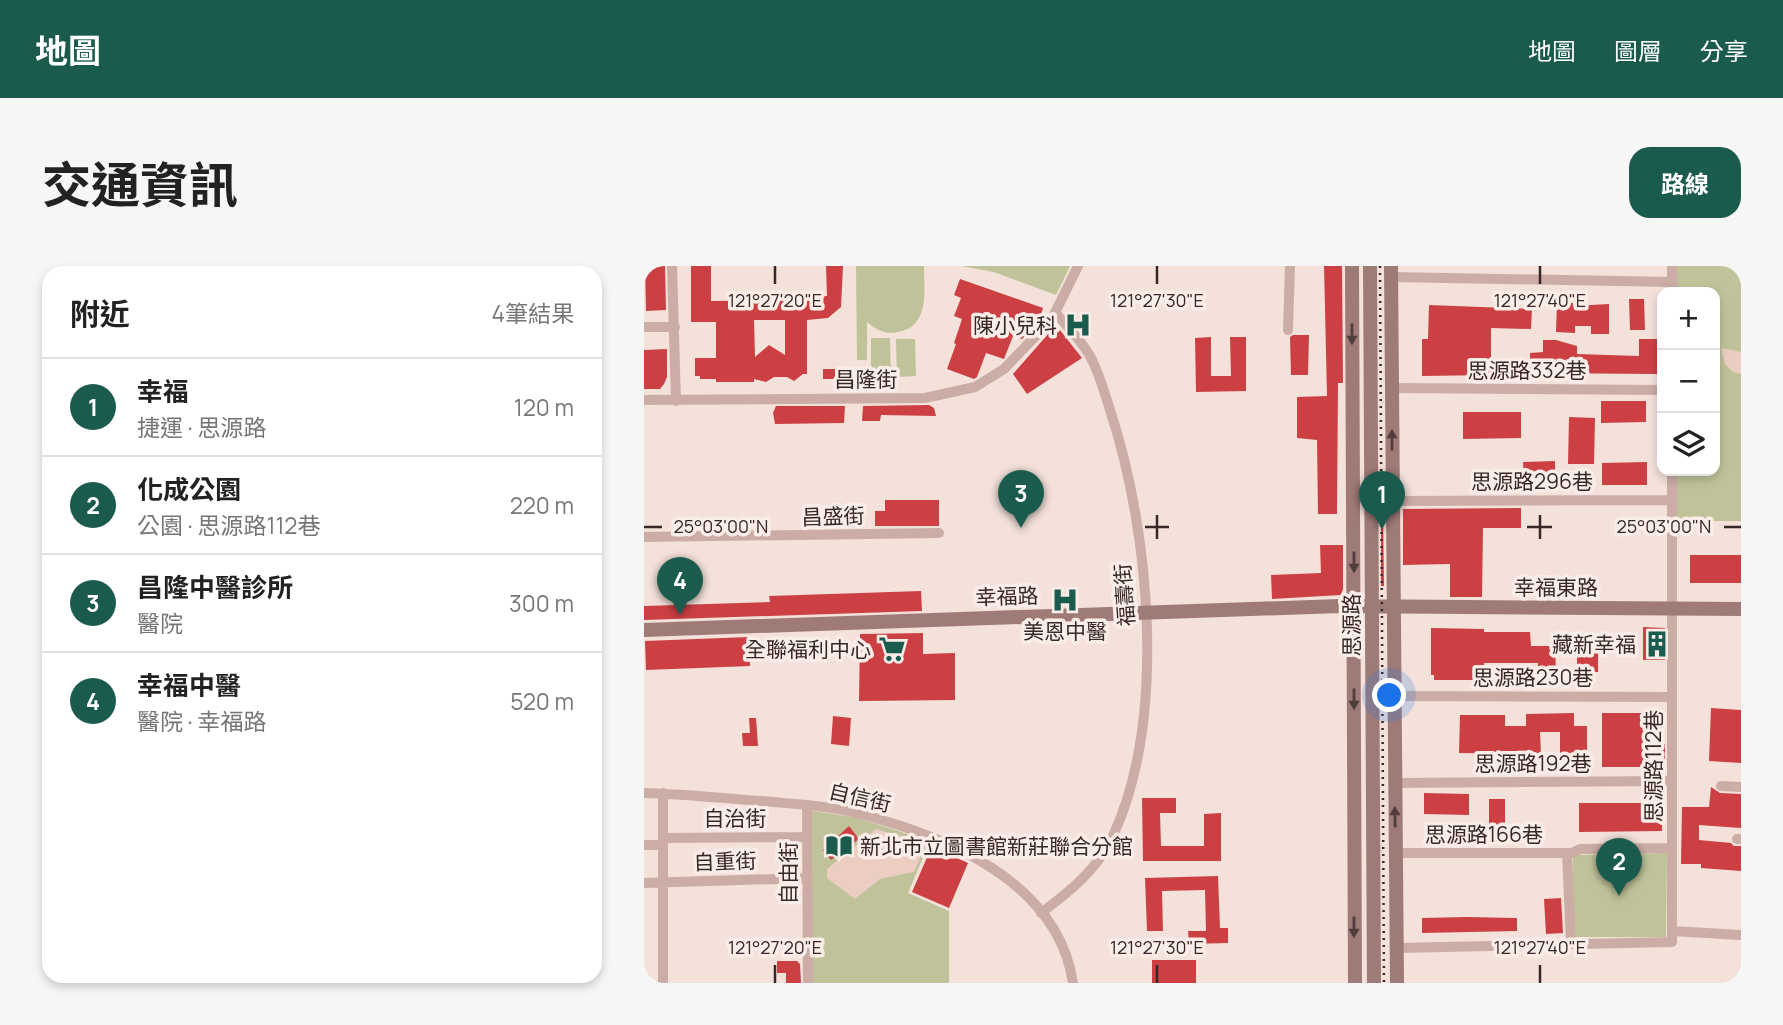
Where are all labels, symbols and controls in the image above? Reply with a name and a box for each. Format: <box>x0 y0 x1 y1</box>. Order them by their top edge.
text: 地圖 <box>35 28 101 73</box>
text: 地圖 <box>1528 34 1576 67</box>
text: 圖層 <box>1614 34 1662 67</box>
text: 分享 <box>1700 34 1748 67</box>
button: 路線 <box>1629 147 1741 218</box>
text: 交通資訊 <box>42 151 238 218</box>
map controls <box>1657 287 1720 476</box>
button: + <box>1657 287 1720 350</box>
text: 121°27'20"E <box>728 288 822 312</box>
text: 121°27'30"E <box>1110 288 1204 312</box>
text: 121°27'40"E <box>1494 288 1586 312</box>
text: 附近 <box>70 293 130 334</box>
text: 4筆結果 <box>491 297 574 329</box>
hospital icon: 陳小兒科 <box>1063 310 1093 340</box>
place label: 陳小兒科 <box>973 311 1057 339</box>
one-way arrow <box>1346 323 1358 345</box>
button: − <box>1657 350 1720 413</box>
street label: 思源路332巷 <box>1467 356 1587 384</box>
street label: 昌隆街 <box>835 365 898 393</box>
text: 幸福 <box>137 373 189 409</box>
text: 1 <box>88 391 98 423</box>
text: 120 m <box>514 391 574 423</box>
text: 捷運 · 思源路 <box>137 411 266 443</box>
button: layers <box>1657 413 1720 476</box>
one-way arrow <box>1386 429 1398 451</box>
street label: 思源路296巷 <box>1471 467 1593 495</box>
pin: 3 <box>998 470 1044 528</box>
text: 化成公園 <box>137 471 241 507</box>
pin: 1 <box>1359 471 1405 529</box>
text: 2 <box>86 489 100 521</box>
text: 220 m <box>510 489 574 521</box>
street label: 昌盛街 <box>801 501 865 531</box>
text: 公園 · 思源路112巷 <box>137 509 320 541</box>
text: 25°03'00"N <box>674 514 768 538</box>
text: 25°03'00"N <box>1617 514 1711 538</box>
one-way arrow <box>1348 551 1360 573</box>
pin: 4 <box>657 557 703 615</box>
street label: 福壽街 <box>1108 563 1140 627</box>
text: 昌隆中醫診所 <box>137 569 293 605</box>
street label: 幸福東路 <box>1514 573 1598 601</box>
street label: 幸福路 <box>975 581 1039 611</box>
hospital icon: 美恩中醫 <box>1050 585 1080 615</box>
text: 3 <box>86 587 100 619</box>
text: 300 m <box>509 587 574 619</box>
street label: 思源路 <box>1337 594 1365 657</box>
text: 醫院 <box>137 607 183 639</box>
place label: 美恩中醫 <box>1023 617 1107 645</box>
building icon: 藏新幸福 <box>1642 629 1672 659</box>
place label: 藏新幸福 <box>1552 630 1636 658</box>
supermarket icon: 全聯福利中心 <box>877 634 907 664</box>
place label: 全聯福利中心 <box>745 635 871 663</box>
street label: 思源路230巷 <box>1473 663 1593 691</box>
text: 幸福中醫 <box>137 667 241 703</box>
your location <box>1372 678 1406 712</box>
text: 4 <box>86 685 100 717</box>
text: 520 m <box>510 685 574 717</box>
one-way arrow <box>1348 688 1360 710</box>
text: 醫院 · 幸福路 <box>137 705 266 737</box>
street label: 思源路112巷 <box>1639 710 1667 822</box>
street label: 思源路192巷 <box>1474 749 1592 777</box>
street label: 自信街 <box>826 776 894 818</box>
street label: 自治街 <box>704 804 767 832</box>
one-way arrow <box>1389 806 1401 828</box>
street label: 思源路166巷 <box>1425 820 1543 848</box>
library icon: 新北市立圖書館新莊聯合分館 <box>824 831 854 861</box>
place label: 新北市立圖書館新莊聯合分館 <box>860 832 1133 860</box>
pin: 2 <box>1596 838 1642 896</box>
street label: 自由街 <box>774 842 802 905</box>
street label: 自重街 <box>693 846 757 876</box>
one-way arrow <box>1348 916 1360 938</box>
text: 121°27'20"E <box>728 935 822 959</box>
text: 121°27'30"E <box>1110 935 1204 959</box>
text: 121°27'40"E <box>1494 935 1586 959</box>

